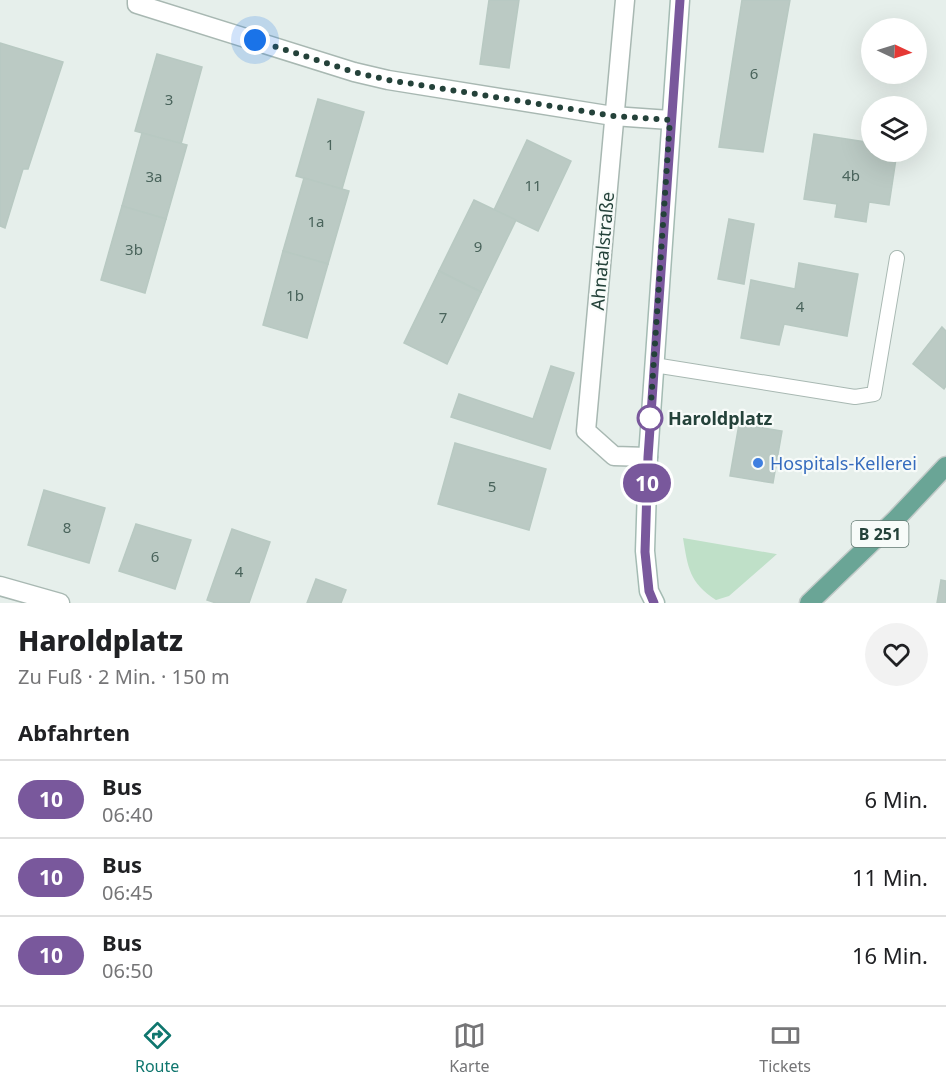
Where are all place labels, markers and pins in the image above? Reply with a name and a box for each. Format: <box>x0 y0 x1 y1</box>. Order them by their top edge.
marker: Haroldplatz <box>637 405 663 431</box>
place label: Haroldplatz <box>668 406 773 430</box>
place label: Hospitals-Kellerei <box>770 451 917 475</box>
marker: Hospitals-Kellerei <box>751 456 765 470</box>

